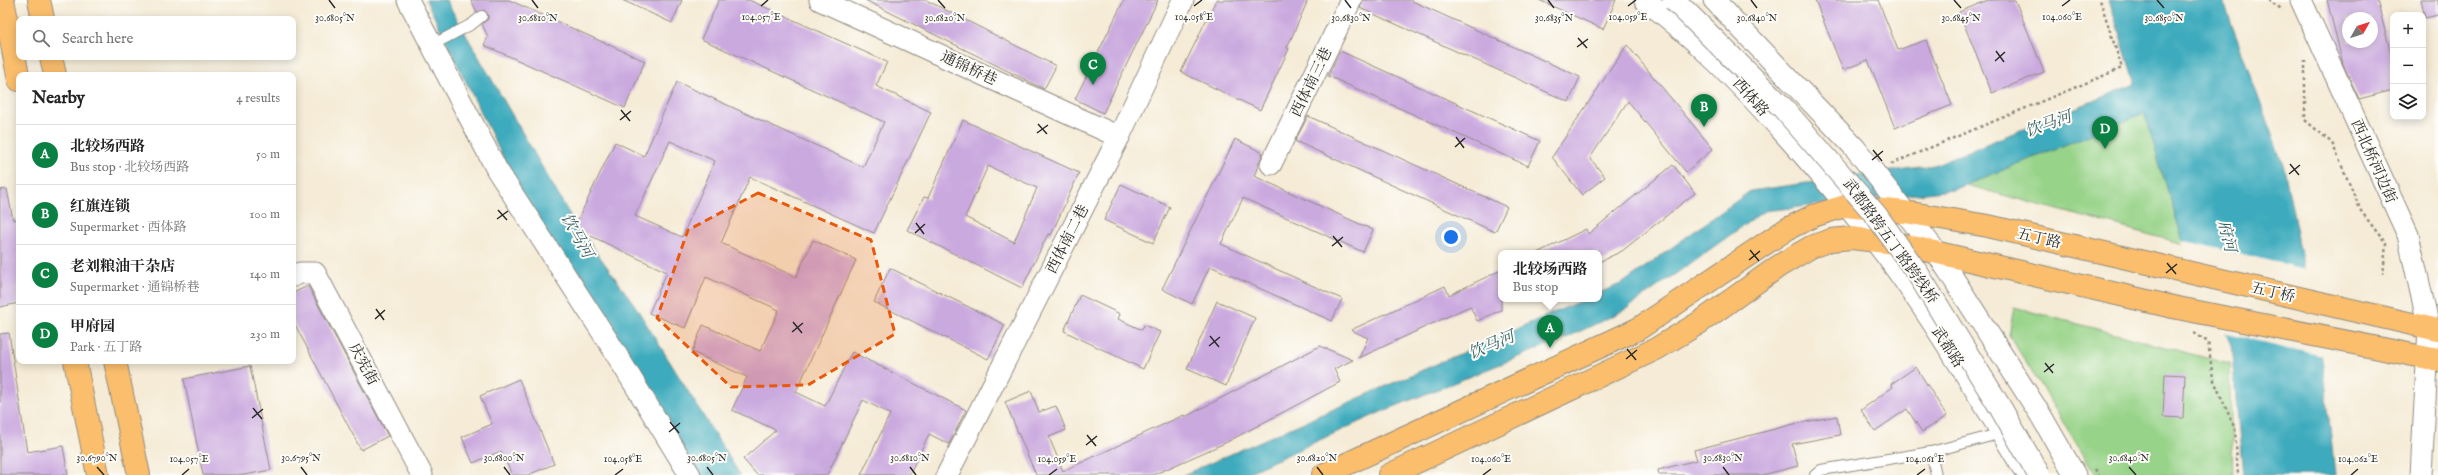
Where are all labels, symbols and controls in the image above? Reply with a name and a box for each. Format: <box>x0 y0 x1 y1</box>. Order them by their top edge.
text: 104.057°E <box>741 11 781 24</box>
text: 104.058°E <box>1175 11 1213 24</box>
text: 104.059°E <box>1609 11 1647 24</box>
text: 104.060°E <box>2042 11 2082 24</box>
text: 30.6805°N <box>315 12 355 25</box>
text: 30.6810°N <box>518 12 558 25</box>
text: 30.6820°N <box>925 12 966 25</box>
text: 30.6830°N <box>1331 12 1371 25</box>
text: 30.6835°N <box>1535 12 1573 25</box>
text: 30.6840°N <box>1737 12 1778 25</box>
text: 30.6845°N <box>1941 12 1981 25</box>
text: 30.6850°N <box>2144 12 2184 25</box>
north arrow <box>2342 12 2378 48</box>
map controls <box>2390 12 2426 120</box>
button: + <box>2390 12 2426 48</box>
search box <box>16 16 296 60</box>
icon: search <box>30 27 52 49</box>
text: Search here <box>62 29 133 48</box>
street label: 西体南三巷 <box>1286 44 1336 120</box>
street label: 通锦桥巷 <box>938 47 1000 90</box>
button: − <box>2390 48 2426 84</box>
pin: C <box>1080 52 1106 85</box>
street label: 西体路 <box>1729 74 1773 120</box>
button: layers <box>2390 84 2426 120</box>
text: Nearby <box>32 88 85 109</box>
text: 4 results <box>236 90 280 107</box>
pin: B <box>1691 94 1717 127</box>
water label: 饮马河 <box>2023 106 2077 142</box>
pin: D <box>2092 116 2118 149</box>
street label: 西北桥河边街 <box>2347 116 2401 206</box>
text: 北较场西路 <box>70 137 145 156</box>
text: A <box>41 146 49 163</box>
text: 50 m <box>256 146 280 163</box>
text: Bus stop · 北较场西路 <box>70 159 189 176</box>
street label: 武都路跨五丁路跨线桥 <box>1839 175 1942 308</box>
text: 红旗连锁 <box>70 197 130 216</box>
street label: 西体南二巷 <box>1042 201 1093 277</box>
text: B <box>41 206 49 223</box>
text: 100 m <box>250 206 280 223</box>
water label: 饮马河 <box>556 210 598 264</box>
text: Supermarket · 西体路 <box>70 219 186 236</box>
water label: 府河 <box>2213 219 2240 257</box>
street label: 五丁路 <box>2015 224 2063 253</box>
your location <box>1441 227 1461 247</box>
popup <box>1498 250 1602 302</box>
text: 老刘粮油干杂店 <box>70 257 175 276</box>
text: 北较场西路 <box>1512 260 1588 279</box>
text: C <box>40 266 50 283</box>
text: 140 m <box>250 266 280 283</box>
street label: 五丁桥 <box>2249 278 2297 307</box>
text: Supermarket · 通锦桥巷 <box>70 279 199 296</box>
text: Bus stop <box>1512 279 1558 296</box>
pin: A <box>1537 315 1563 348</box>
text: 甲府园 <box>70 317 115 336</box>
street label: 武都路 <box>1927 323 1968 371</box>
text: D <box>40 326 50 343</box>
text: 230 m <box>250 326 280 343</box>
water label: 饮马河 <box>1466 326 1521 364</box>
text: Park · 五丁路 <box>70 339 142 356</box>
street label: 庆宪街 <box>345 340 383 389</box>
text: 30.6790°N <box>77 452 118 465</box>
text: 30.6795°N <box>281 452 321 465</box>
text: 30.6800°N <box>484 452 525 465</box>
text: 30.6805°N <box>687 452 727 465</box>
text: 30.6810°N <box>890 452 930 465</box>
text: 30.6820°N <box>1297 452 1338 465</box>
text: 30.6830°N <box>1703 452 1743 465</box>
text: 30.6840°N <box>2109 452 2150 465</box>
text: 104.057°E <box>169 453 209 466</box>
text: 104.058°E <box>604 453 642 466</box>
text: 104.059°E <box>1038 453 1076 466</box>
text: 104.060°E <box>1471 453 1511 466</box>
text: 104.061°E <box>1906 453 1944 466</box>
text: 104.062°E <box>2338 453 2378 466</box>

